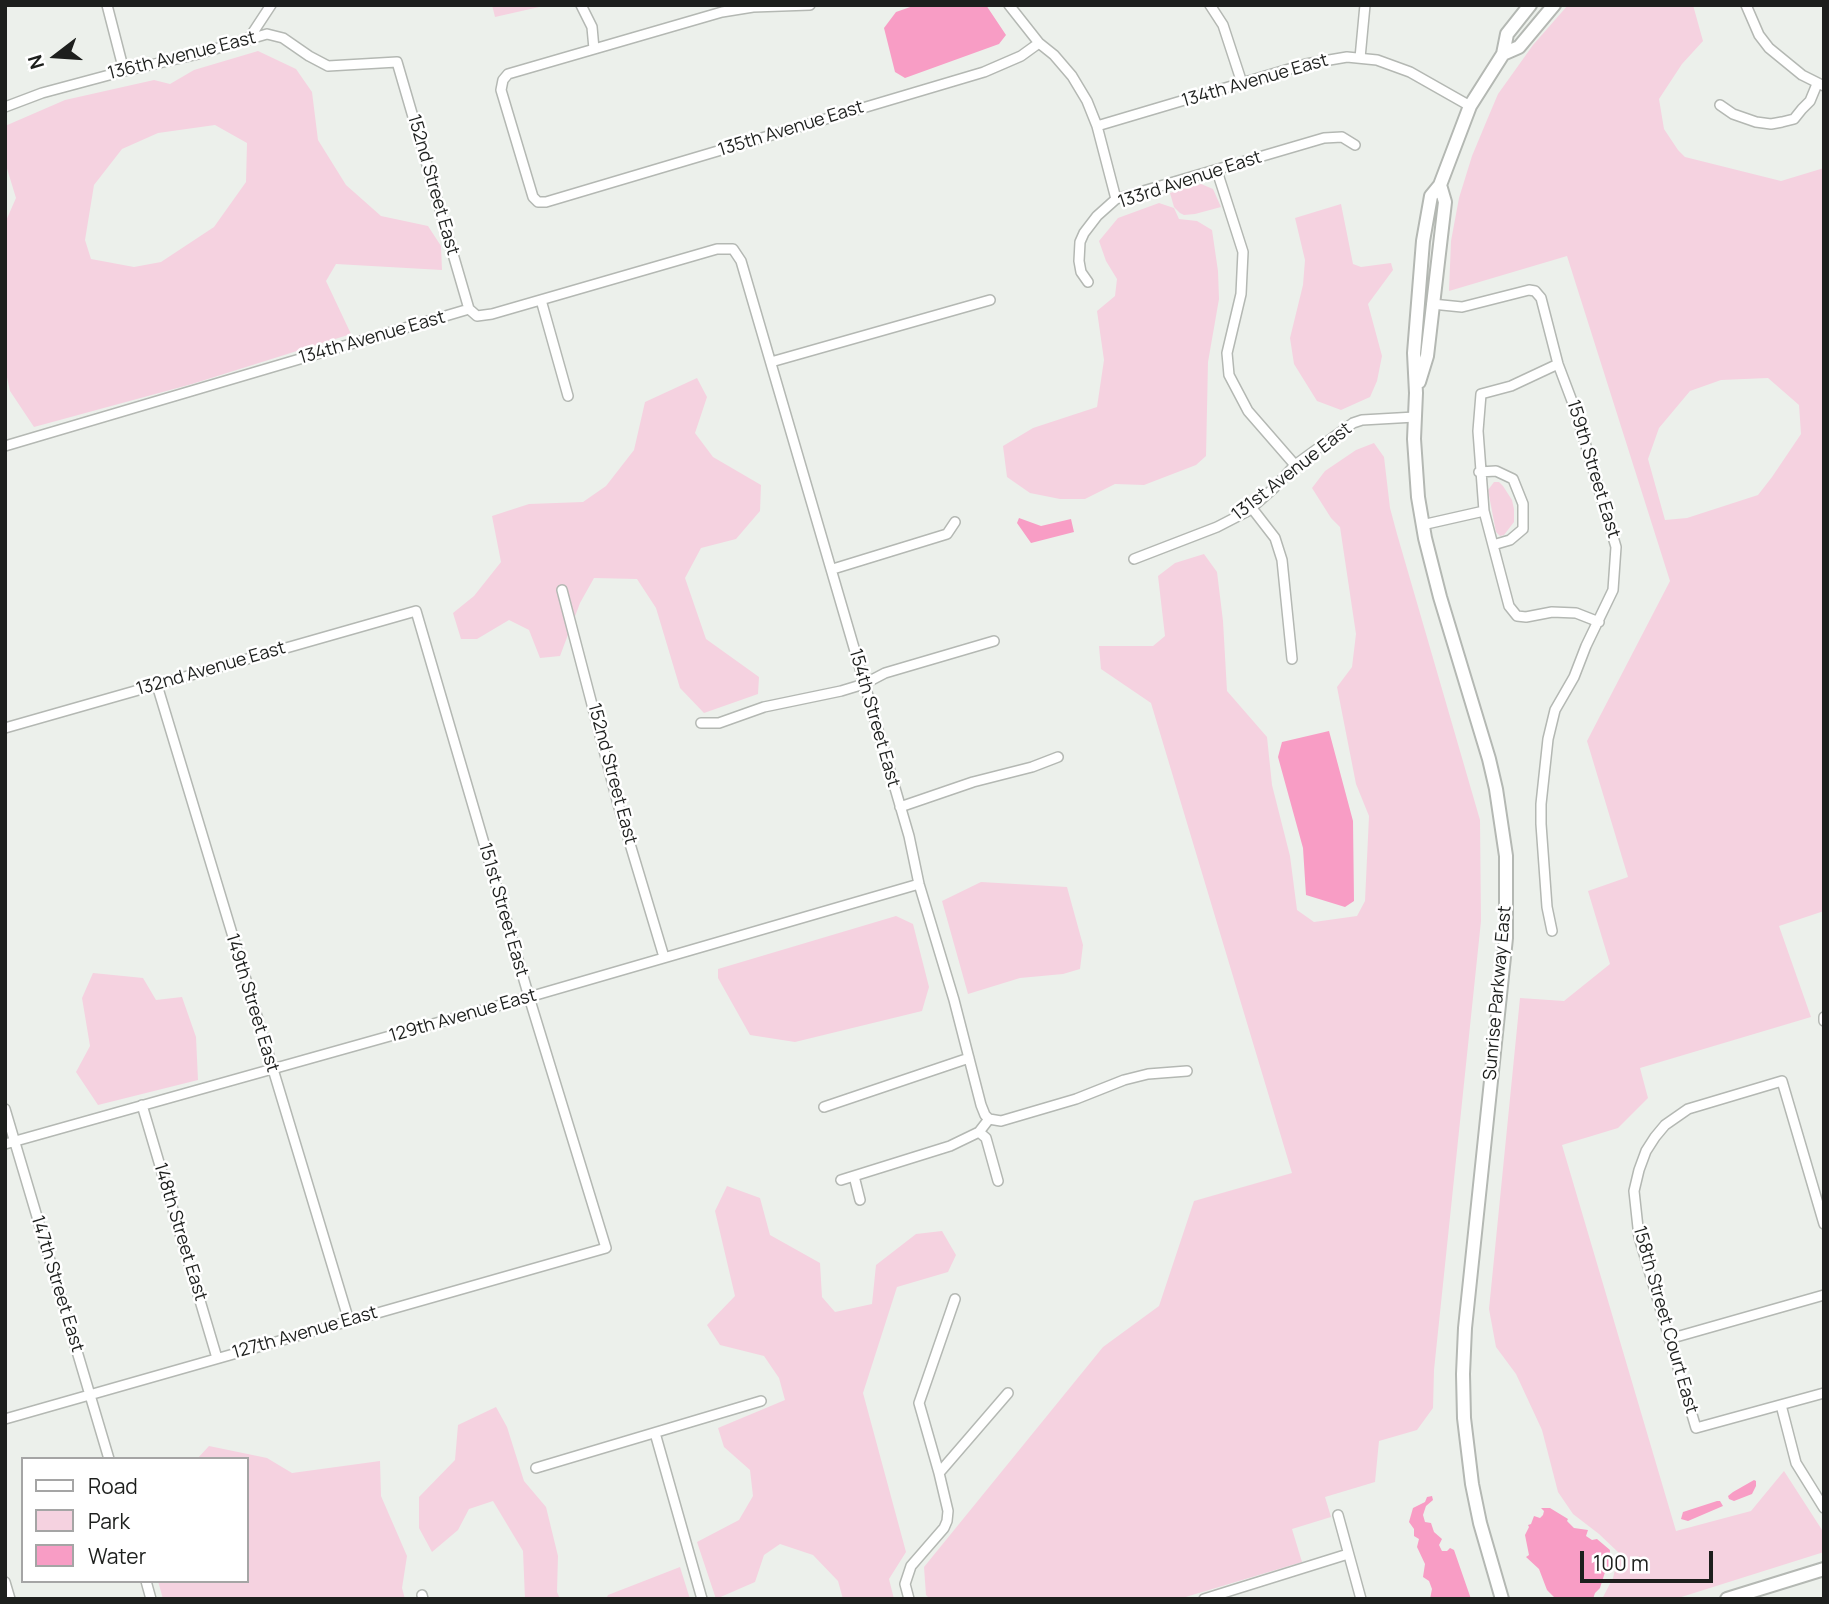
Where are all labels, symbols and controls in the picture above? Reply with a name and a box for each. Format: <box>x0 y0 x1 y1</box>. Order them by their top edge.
north arrow <box>21 21 91 91</box>
street label: 136th Avenue East <box>106 27 258 85</box>
street label: 134th Avenue East <box>1179 50 1331 112</box>
text: N <box>21 52 50 72</box>
street label: 135th Avenue East <box>716 97 866 161</box>
street label: 152nd Street East <box>403 112 463 258</box>
street label: 133rd Avenue East <box>1116 147 1264 213</box>
street label: 134th Avenue East <box>296 307 448 369</box>
street label: 159th Street East <box>1562 397 1624 541</box>
street label: 131st Avenue East <box>1228 418 1356 526</box>
street label: 132nd Avenue East <box>134 637 288 701</box>
street label: 154th Street East <box>844 646 904 790</box>
street label: 152nd Street East <box>583 701 641 847</box>
street label: 151st Street East <box>474 841 532 979</box>
street label: Sunrise Parkway East <box>1480 905 1516 1081</box>
street label: 149th Street East <box>221 931 283 1075</box>
street label: 129th Avenue East <box>387 985 539 1047</box>
street label: 148th Street East <box>149 1160 211 1304</box>
street label: 147th Street East <box>26 1213 88 1355</box>
street label: 158th Street Court East <box>1628 1224 1702 1416</box>
street label: 127th Avenue East <box>230 1302 380 1364</box>
legend <box>21 1457 248 1583</box>
text: Road <box>88 1472 138 1500</box>
text: Park <box>88 1507 130 1535</box>
scale bar <box>1584 1538 1717 1582</box>
text: Water <box>88 1542 146 1570</box>
text: 100 m <box>1593 1549 1649 1577</box>

